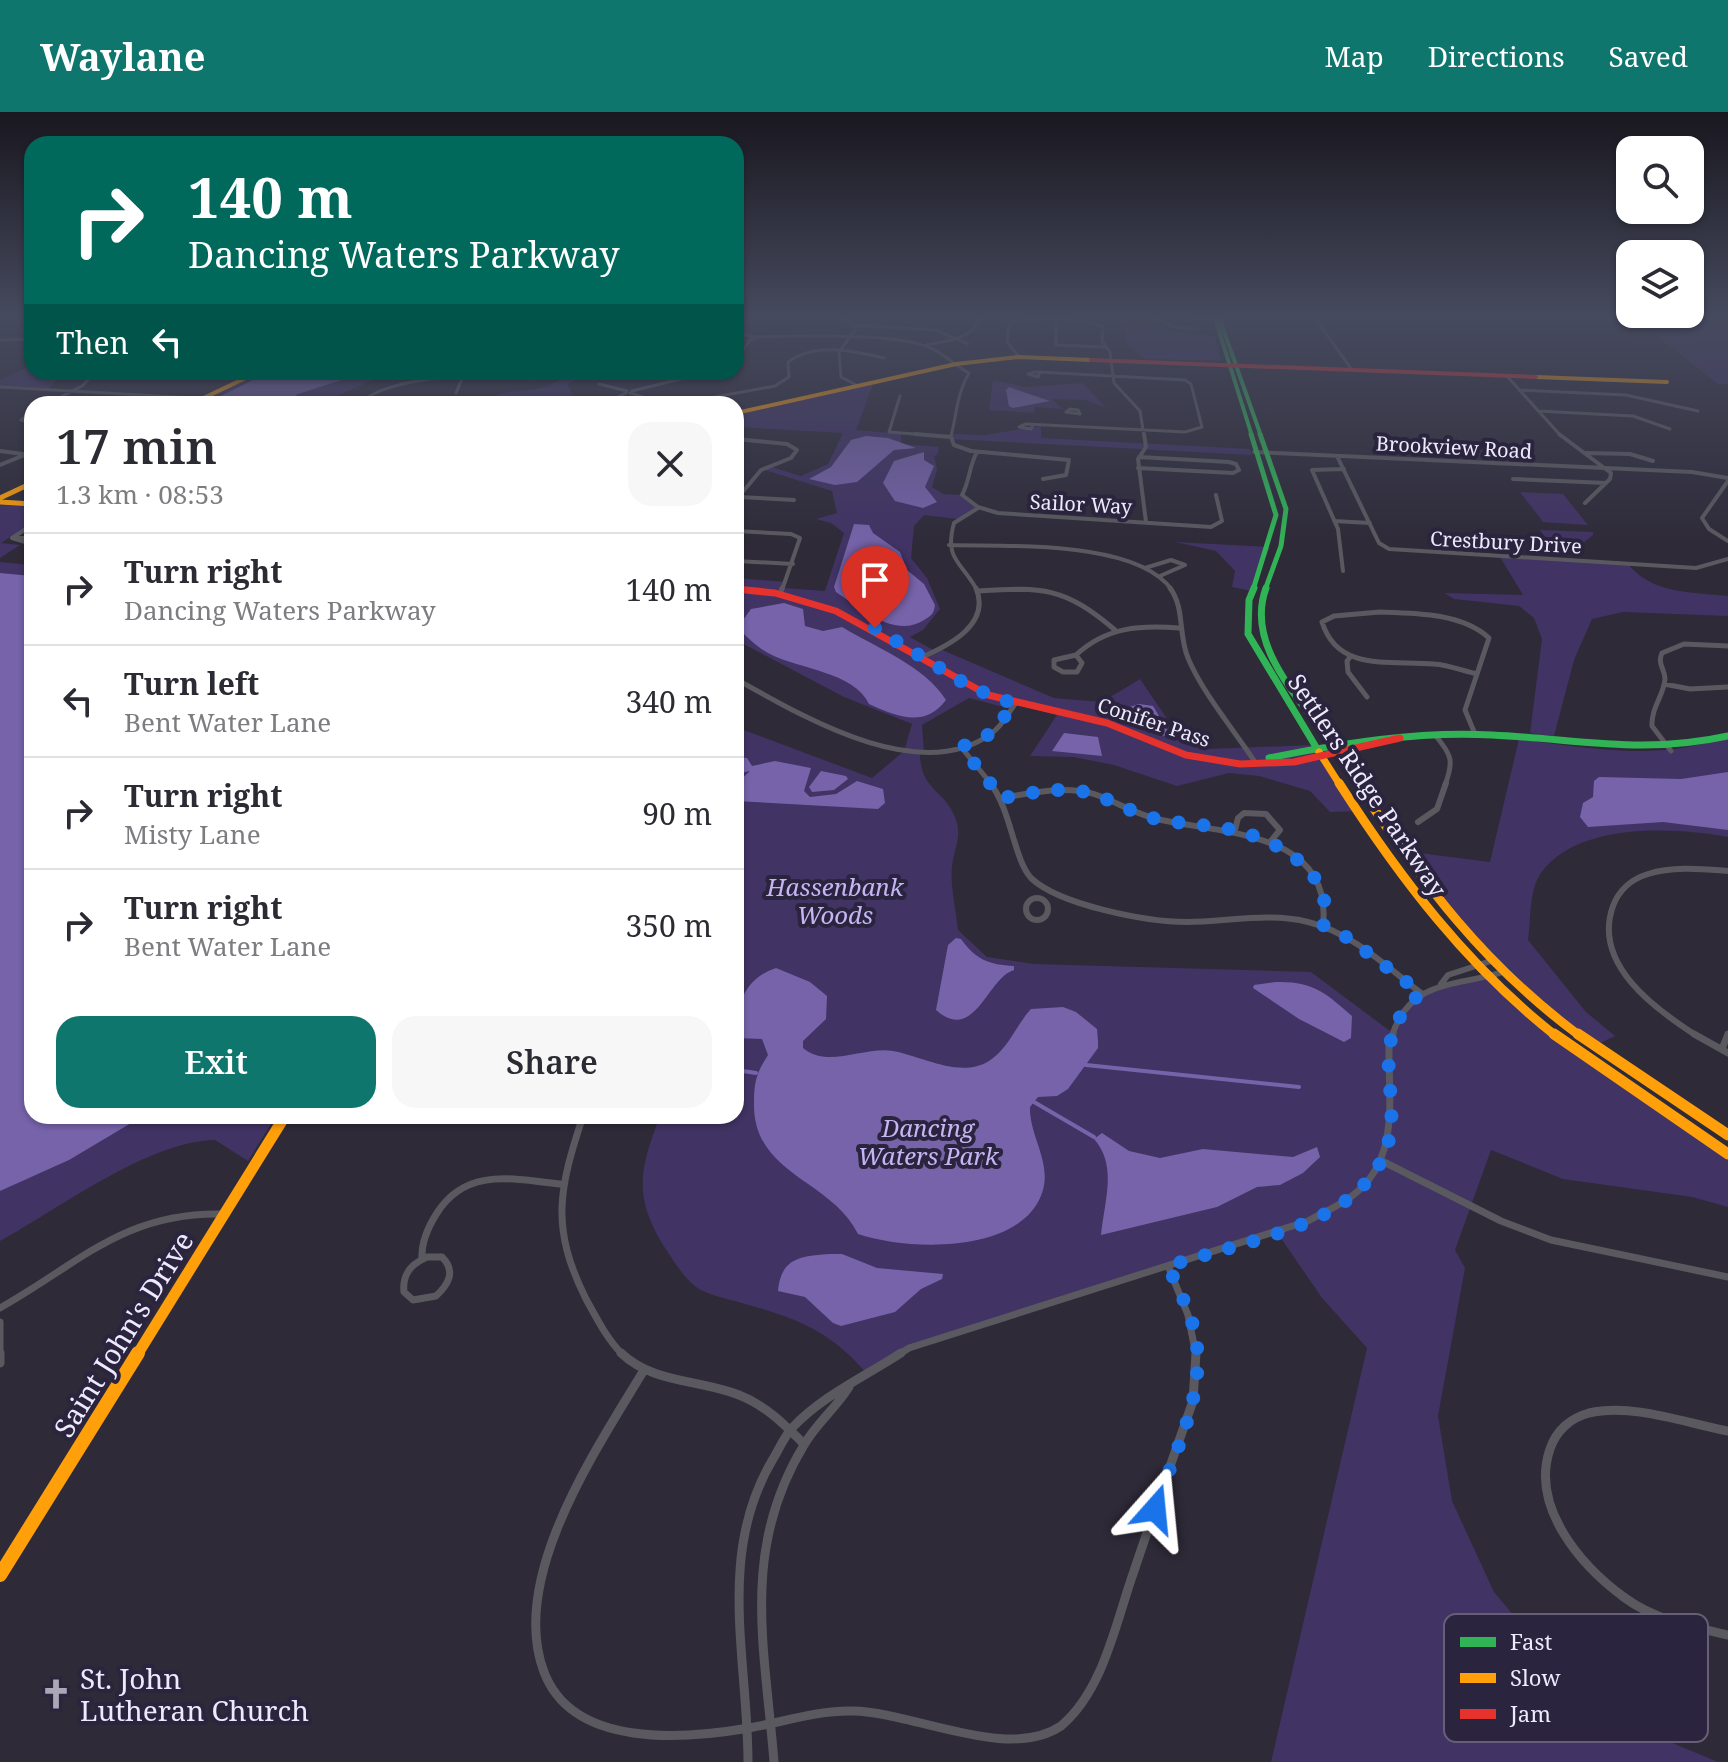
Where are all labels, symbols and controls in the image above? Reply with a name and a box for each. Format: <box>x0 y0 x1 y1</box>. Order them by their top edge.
text: Waylane <box>40 30 205 82</box>
text: Map <box>1324 37 1384 75</box>
text: Directions <box>1428 37 1565 75</box>
text: Saved <box>1609 37 1688 75</box>
map controls <box>1616 136 1704 328</box>
button: search <box>1616 136 1704 224</box>
text: 140 m <box>188 158 353 234</box>
icon: right <box>56 168 160 272</box>
text: Dancing Waters Parkway <box>188 230 620 279</box>
button: layers <box>1616 240 1704 328</box>
icon: left <box>145 320 189 364</box>
text: Then <box>56 322 129 363</box>
text: 17 min <box>56 413 217 478</box>
button: close <box>628 422 712 506</box>
street label: Brookview Road <box>1375 429 1533 465</box>
text: 1.3 km · 08:53 <box>56 476 224 512</box>
street label: Sailor Way <box>1029 488 1134 520</box>
street label: Crestbury Drive <box>1429 525 1583 559</box>
pin <box>841 546 909 628</box>
text: Turn right <box>124 551 282 592</box>
icon: arrive <box>853 558 897 602</box>
icon: right <box>56 567 100 611</box>
text: 140 m <box>626 569 712 610</box>
text: Dancing Waters Parkway <box>124 592 436 628</box>
text: Turn left <box>124 663 259 704</box>
street label: Settlers Ridge Parkway <box>1281 667 1455 903</box>
icon: left <box>56 679 100 723</box>
text: 340 m <box>626 681 712 722</box>
street label: Conifer Pass <box>1094 691 1214 753</box>
text: Bent Water Lane <box>124 704 331 740</box>
text: Turn right <box>124 775 282 816</box>
icon: right <box>56 791 100 835</box>
text: 90 m <box>642 793 712 834</box>
text: Misty Lane <box>124 816 261 852</box>
park label: Hassenbank Woods <box>766 870 905 931</box>
text: Turn right <box>124 887 282 928</box>
icon: right <box>56 903 100 947</box>
text: 350 m <box>626 905 712 946</box>
text: Bent Water Lane <box>124 928 331 964</box>
button: Exit <box>56 1016 376 1108</box>
button: Share <box>392 1016 712 1108</box>
park label: Dancing Waters Park <box>858 1111 1000 1172</box>
street label: Saint John's Drive <box>44 1224 202 1444</box>
position arrow <box>1113 1467 1197 1551</box>
legend <box>1444 1614 1708 1742</box>
text: Fast <box>1510 1626 1552 1656</box>
place label: St. John Lutheran Church <box>80 1659 309 1729</box>
text: Slow <box>1510 1662 1560 1692</box>
church icon: St. John Lutheran Church <box>39 1677 73 1711</box>
text: Jam <box>1509 1698 1551 1728</box>

